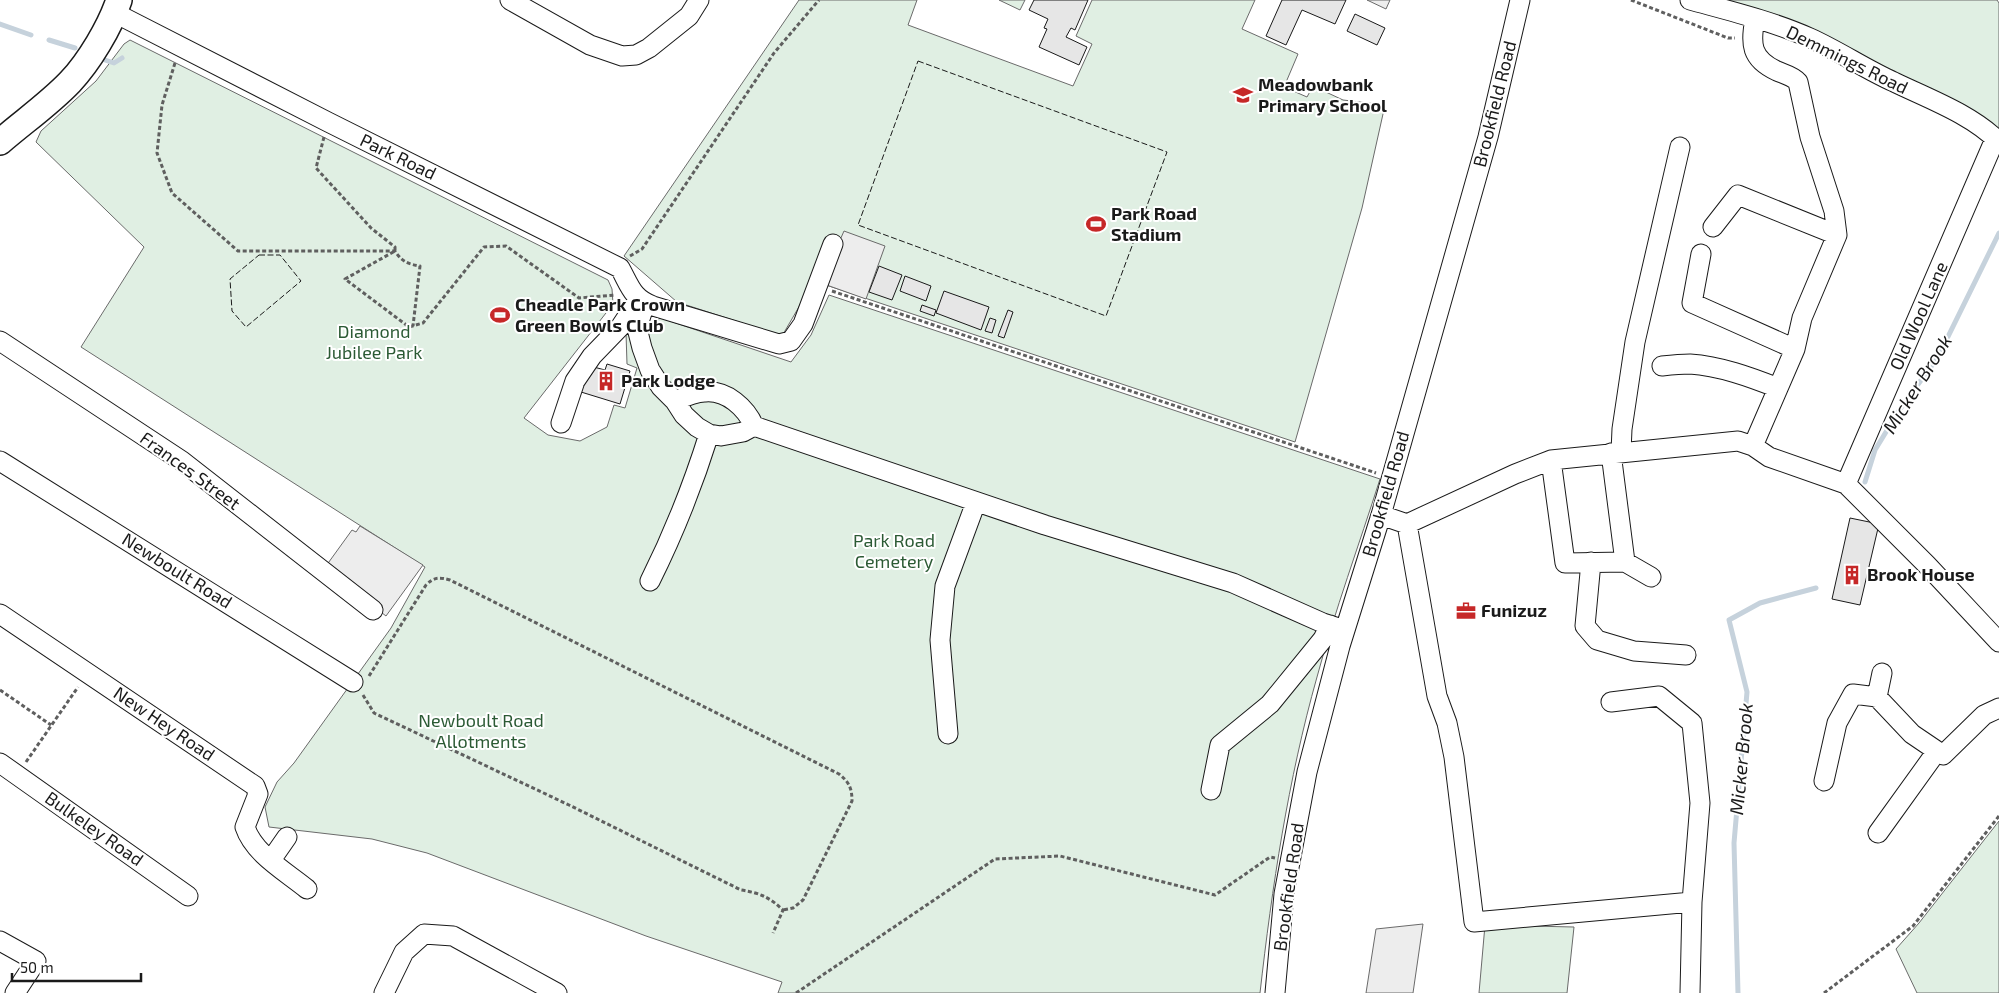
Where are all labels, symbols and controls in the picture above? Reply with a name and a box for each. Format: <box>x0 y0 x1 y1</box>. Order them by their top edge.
street label: Demmings Road <box>1783 20 1912 98</box>
street label: Brookfield Road <box>1468 38 1520 169</box>
place label: Meadowbank Primary School <box>1258 73 1387 116</box>
school or university icon: Meadowbank Primary School <box>1232 84 1254 106</box>
street label: Park Road <box>357 128 440 184</box>
place label: Park Road Stadium <box>1111 202 1197 245</box>
sports icon: Park Road Stadium <box>1085 213 1107 235</box>
street label: Old Wool Lane <box>1884 258 1952 373</box>
place label: Cheadle Park Crown Green Bowls Club <box>515 293 685 336</box>
sports icon: Cheadle Park Crown Green Bowls Club <box>489 304 511 326</box>
park label: Diamond Jubilee Park <box>326 320 422 363</box>
water label: Micker Brook <box>1877 330 1956 437</box>
place label: Park Lodge <box>621 369 715 391</box>
building icon: Park Lodge <box>595 370 617 392</box>
street label: Frances Street <box>136 426 245 514</box>
street label: Brookfield Road <box>1357 428 1413 559</box>
street label: Newboult Road <box>118 528 237 613</box>
park label: Park Road Cemetery <box>853 529 935 572</box>
place label: Brook House <box>1867 563 1975 585</box>
building icon: Brook House <box>1841 564 1863 586</box>
place label: Funizuz <box>1481 599 1547 621</box>
office icon: Funizuz <box>1455 600 1477 622</box>
street label: New Hey Road <box>110 681 219 765</box>
water label: Micker Brook <box>1724 702 1757 816</box>
park label: Newboult Road Allotments <box>418 709 544 752</box>
street label: Bulkeley Road <box>41 786 148 870</box>
street label: Brookfield Road <box>1268 821 1308 952</box>
scale bar <box>12 950 141 982</box>
text: 50 m <box>20 958 54 976</box>

